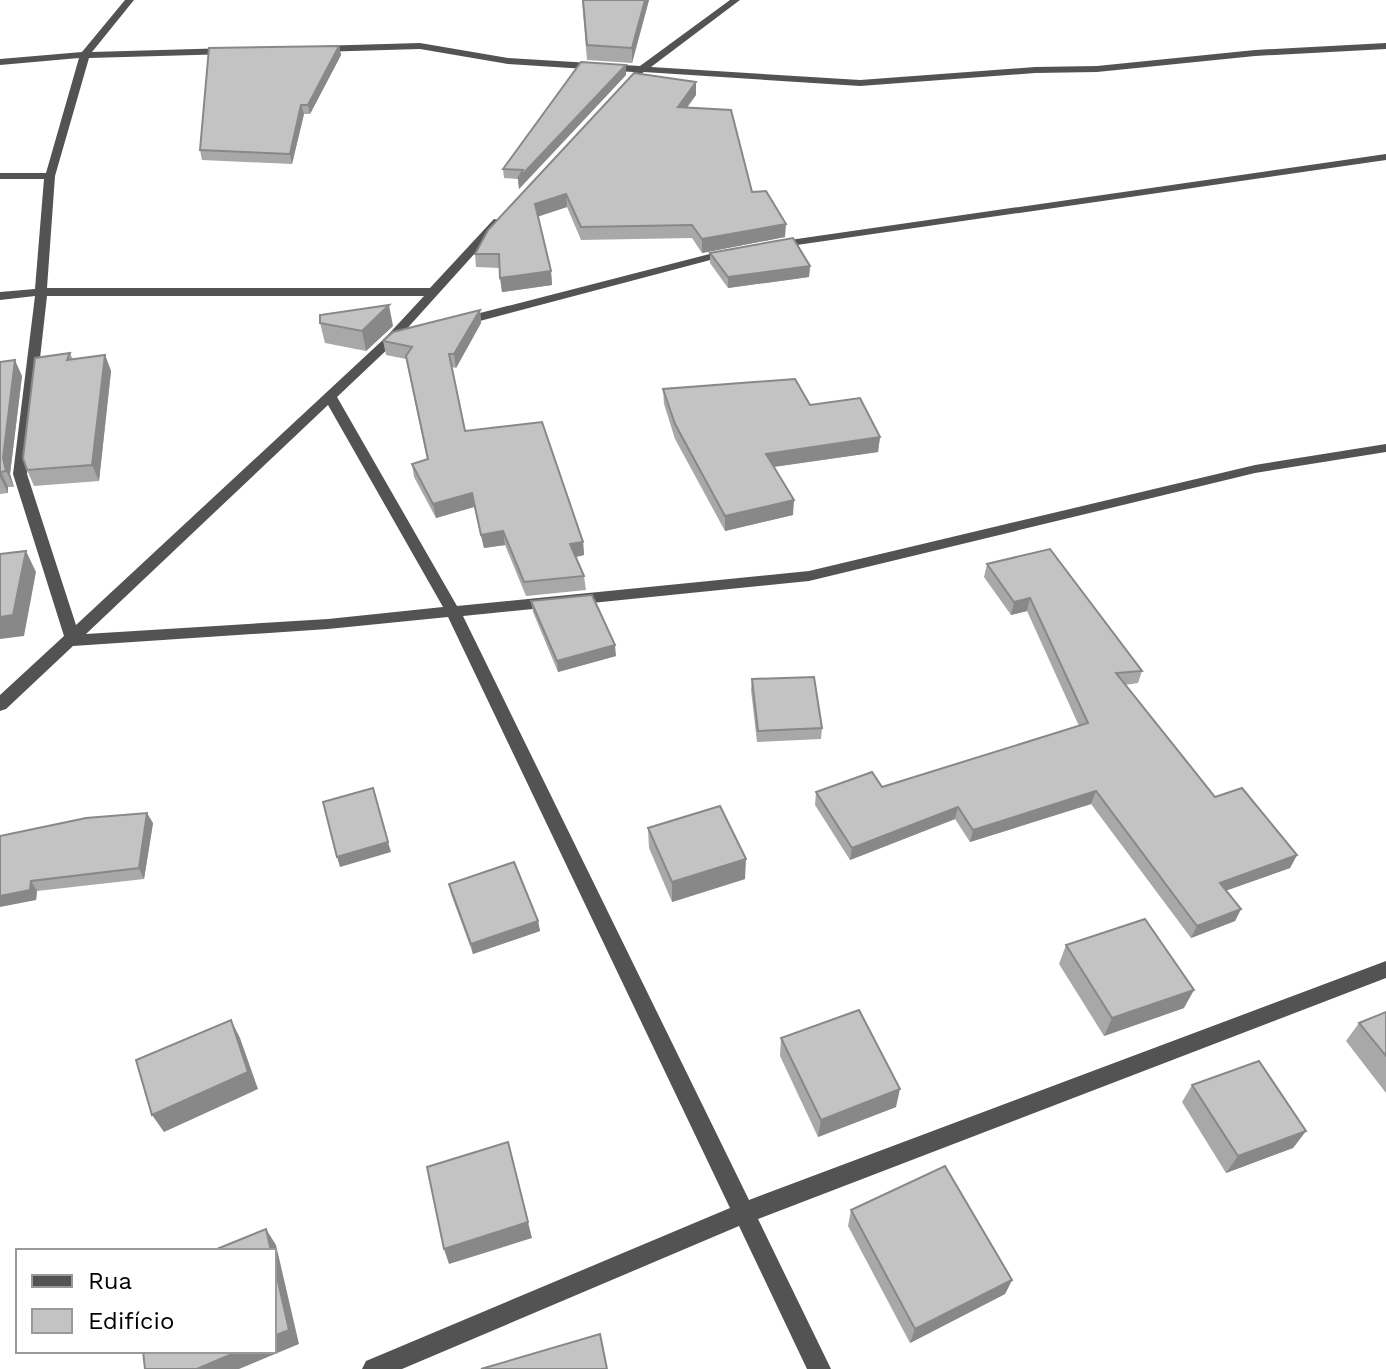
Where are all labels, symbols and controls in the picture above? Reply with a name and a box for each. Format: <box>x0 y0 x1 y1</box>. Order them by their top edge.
legend <box>16 1249 276 1353</box>
text: Rua <box>88 1267 132 1295</box>
text: Edifício <box>88 1307 174 1335</box>

